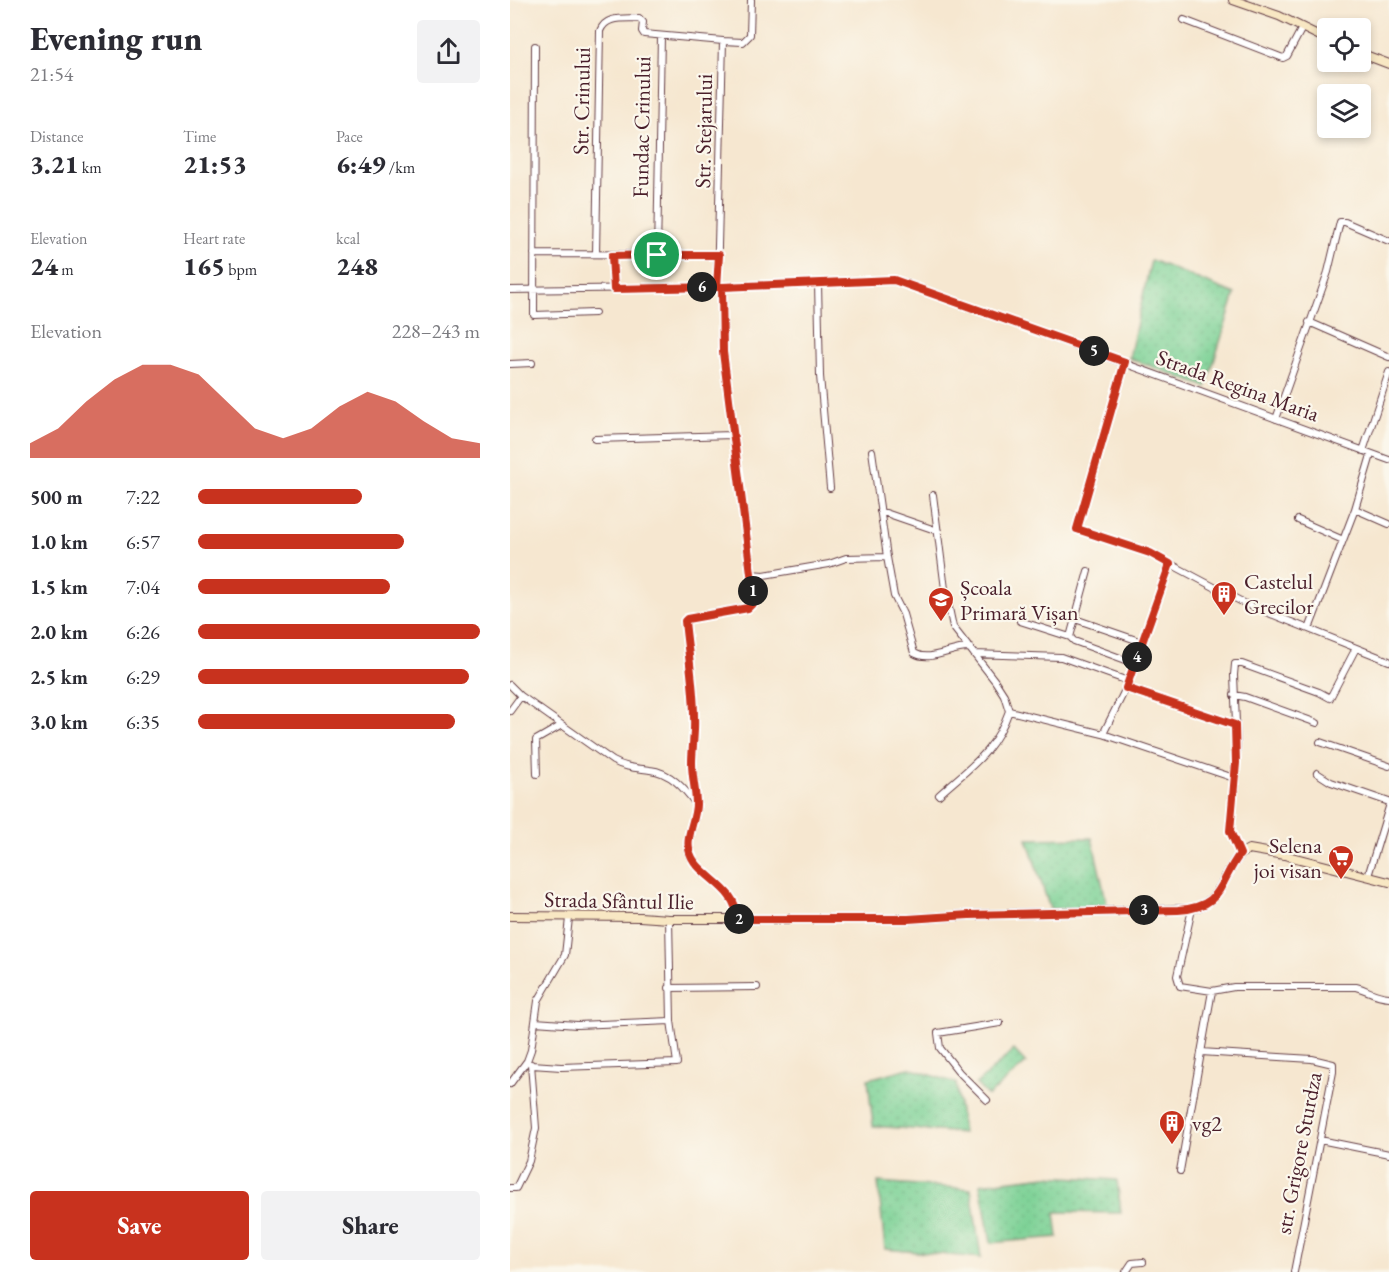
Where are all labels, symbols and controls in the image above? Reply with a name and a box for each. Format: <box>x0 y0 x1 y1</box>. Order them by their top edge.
text: Evening run <box>30 17 202 60</box>
map controls <box>1317 18 1371 138</box>
button: locate <box>1317 18 1371 72</box>
button: share <box>417 20 480 83</box>
street label: Str. Crinului <box>566 47 597 155</box>
street label: Fundac Crinului <box>626 56 657 198</box>
text: 21:54 <box>30 61 73 87</box>
street label: Str. Stejarului <box>688 73 719 189</box>
button: layers <box>1317 84 1371 138</box>
text: Distance <box>30 126 83 147</box>
text: Time <box>183 126 216 147</box>
text: Pace <box>336 126 363 147</box>
text: 3.21 <box>30 147 79 181</box>
text: 21:53 <box>183 147 247 181</box>
text: 6:49 <box>336 147 386 181</box>
text: km <box>79 157 102 178</box>
text: /km <box>386 157 415 178</box>
text: Elevation <box>30 228 88 249</box>
text: Heart rate <box>183 228 245 249</box>
text: kcal <box>336 228 360 249</box>
pin <box>631 229 682 280</box>
icon: arrive <box>640 238 673 271</box>
text: 24 <box>30 249 58 283</box>
text: 165 <box>183 249 225 283</box>
text: 248 <box>336 249 378 283</box>
text: m <box>58 259 74 280</box>
text: bpm <box>225 259 257 280</box>
pin: 6 <box>687 272 717 302</box>
text: 6 <box>698 276 706 297</box>
text: Elevation <box>30 318 102 344</box>
text: 228–243 m <box>392 318 480 344</box>
pin: 5 <box>1079 336 1109 366</box>
text: 5 <box>1090 340 1098 361</box>
street label: Strada Regina Maria <box>1152 343 1323 428</box>
text: 500 m <box>30 484 83 510</box>
text: 7:22 <box>126 484 160 510</box>
text: 1.0 km <box>30 529 88 555</box>
text: 6:57 <box>126 529 160 555</box>
place label: Castelul Grecilor <box>1244 567 1314 621</box>
place label: Școala Primară Vișan <box>960 573 1079 627</box>
text: 1.5 km <box>30 574 88 600</box>
text: 7:04 <box>126 574 160 600</box>
pin: 1 <box>738 576 768 606</box>
building icon: Castelul Grecilor <box>1209 579 1239 617</box>
text: 1 <box>749 580 757 601</box>
school or university icon: Școala Primară Vișan <box>926 585 956 623</box>
text: 2.0 km <box>30 619 88 645</box>
text: 6:26 <box>126 619 160 645</box>
pin: 4 <box>1122 642 1152 672</box>
text: 4 <box>1133 646 1141 667</box>
text: 2.5 km <box>30 664 88 690</box>
text: 6:29 <box>126 664 160 690</box>
text: 3.0 km <box>30 709 88 735</box>
text: 6:35 <box>126 709 160 735</box>
place label: Selena joi visan <box>1253 831 1322 885</box>
supermarket icon: Selena joi visan <box>1326 843 1356 881</box>
street label: Strada Sfântul Ilie <box>544 885 694 916</box>
pin: 3 <box>1129 895 1159 925</box>
text: 3 <box>1140 899 1148 920</box>
pin: 2 <box>724 904 754 934</box>
text: 2 <box>735 908 743 929</box>
street label: str. Grigore Sturdza <box>1269 1069 1328 1237</box>
building icon: vg2 <box>1157 1108 1187 1146</box>
place label: vg2 <box>1192 1109 1222 1138</box>
button: Save <box>30 1191 249 1260</box>
button: Share <box>261 1191 480 1260</box>

